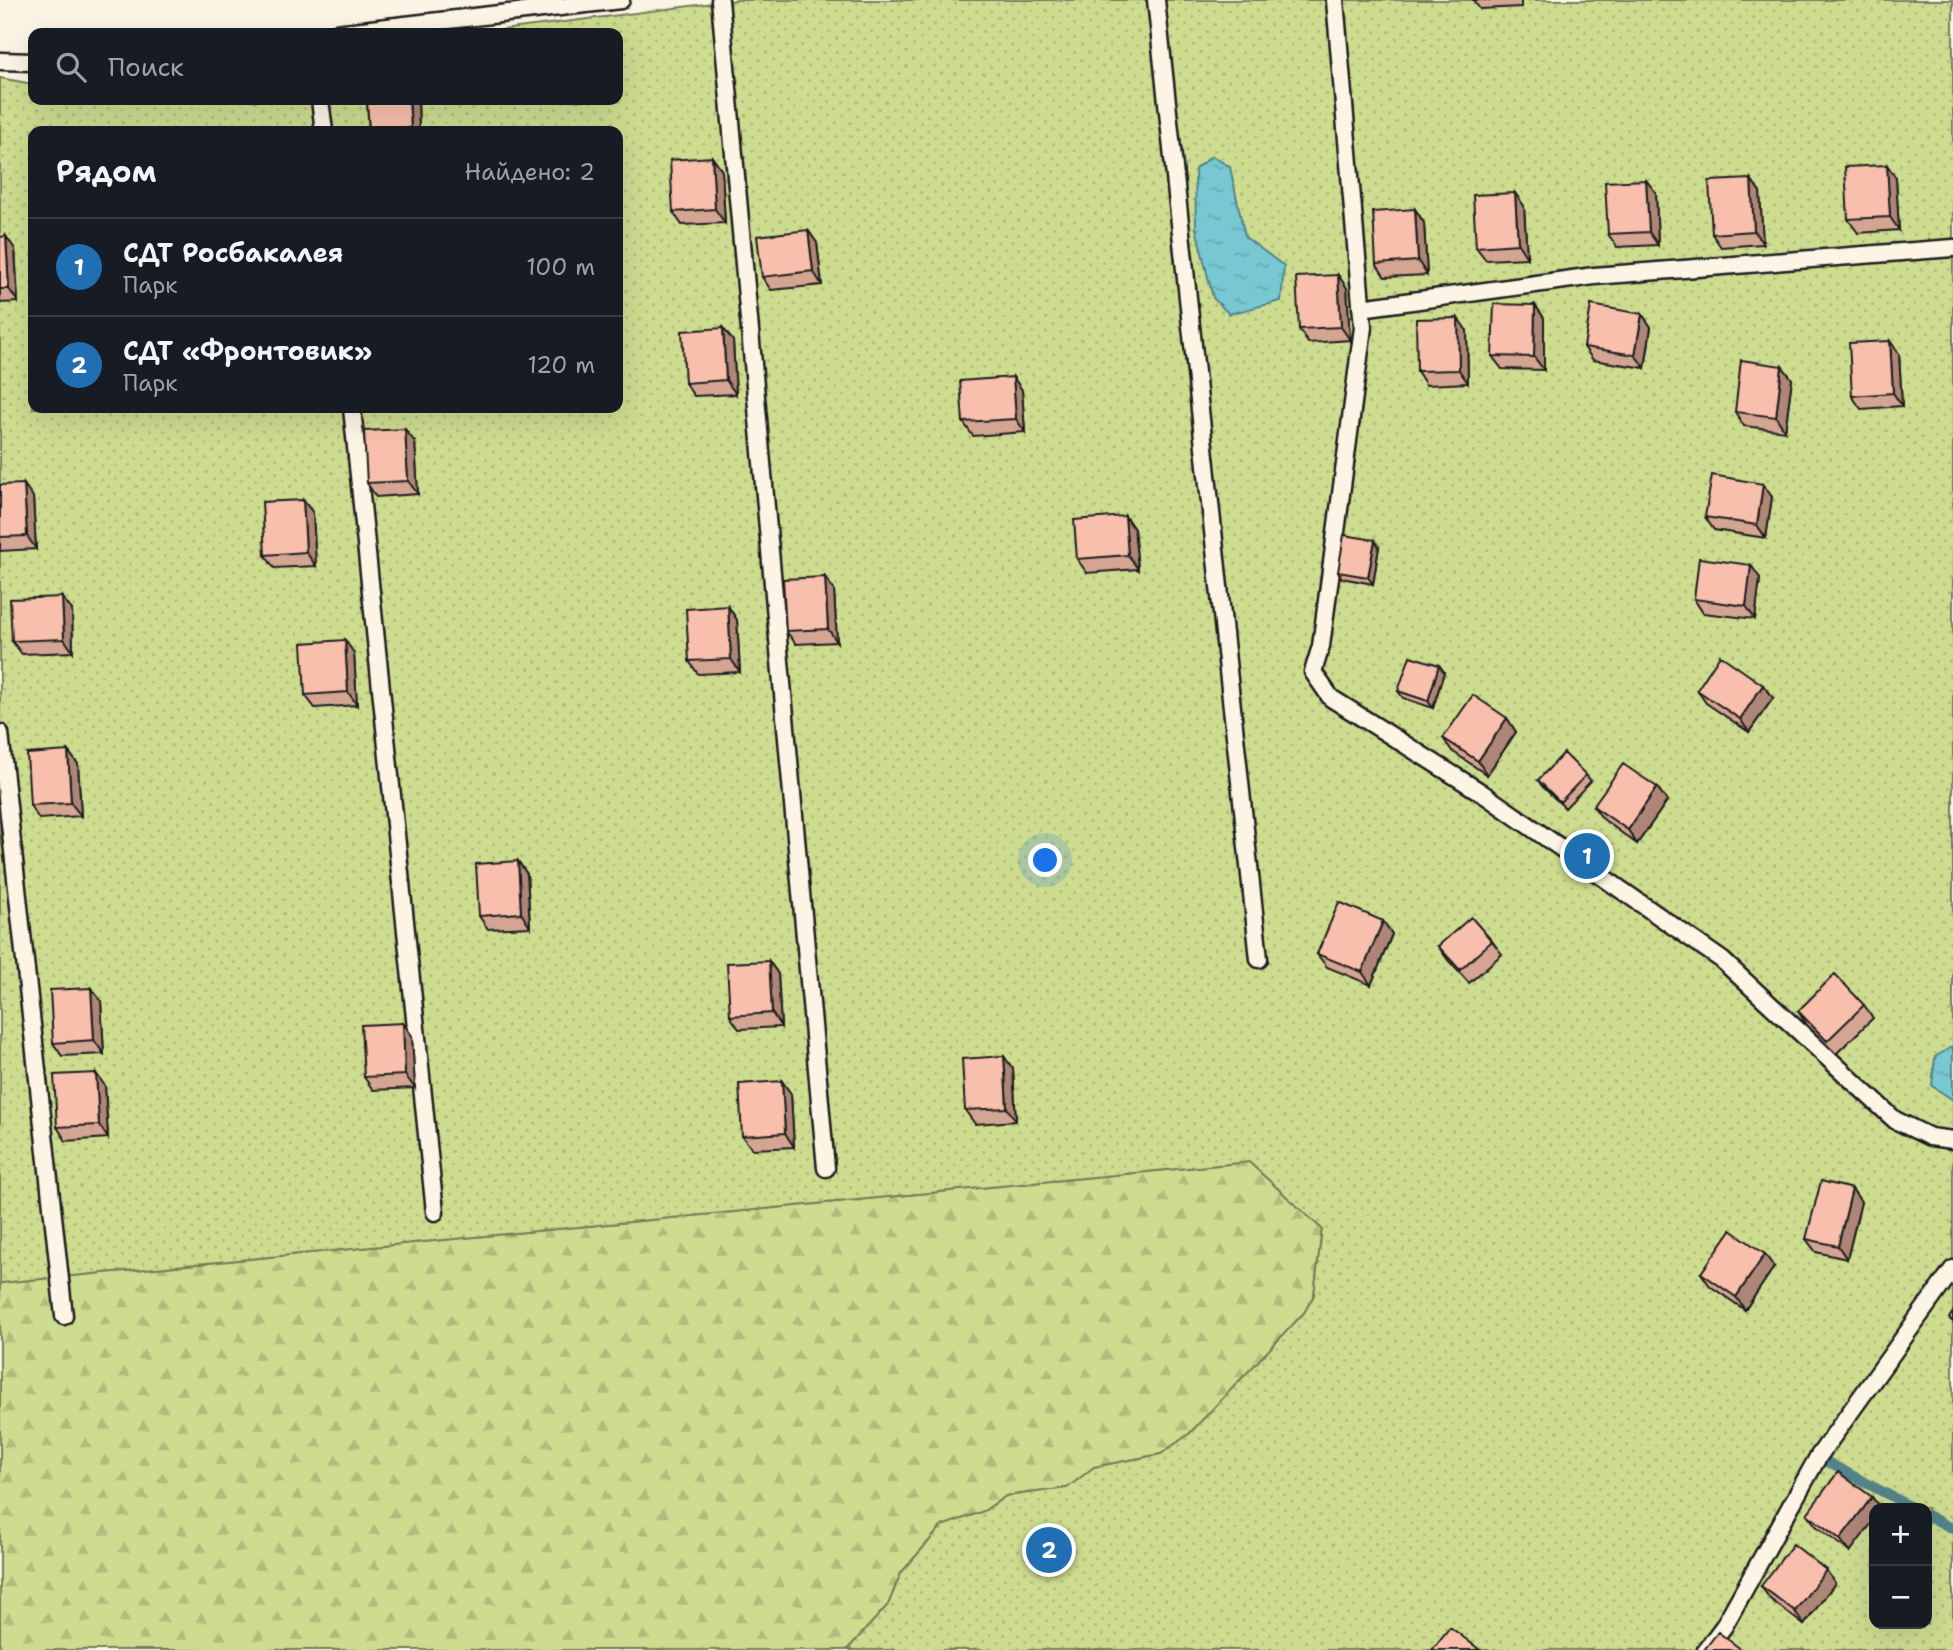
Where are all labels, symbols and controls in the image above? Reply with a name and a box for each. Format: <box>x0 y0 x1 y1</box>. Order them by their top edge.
search box <box>28 28 623 105</box>
icon: search <box>52 48 90 86</box>
text: Поиск <box>108 49 184 84</box>
text: Рядом <box>56 151 156 192</box>
text: Найдено: 2 <box>465 157 595 187</box>
text: СДТ Росбакалея <box>123 235 343 270</box>
text: 1 <box>74 252 84 282</box>
text: 100 m <box>526 252 595 282</box>
text: Парк <box>123 270 178 300</box>
text: СДТ «Фронтовик» <box>123 333 372 368</box>
text: 2 <box>71 350 87 380</box>
text: 120 m <box>527 350 595 380</box>
text: Парк <box>123 368 178 398</box>
pin: 1 <box>1564 830 1610 882</box>
your location <box>1028 843 1062 877</box>
map controls <box>1869 1503 1932 1629</box>
button: + <box>1869 1503 1932 1566</box>
pin: 2 <box>1026 1524 1072 1576</box>
button: − <box>1869 1566 1932 1629</box>

